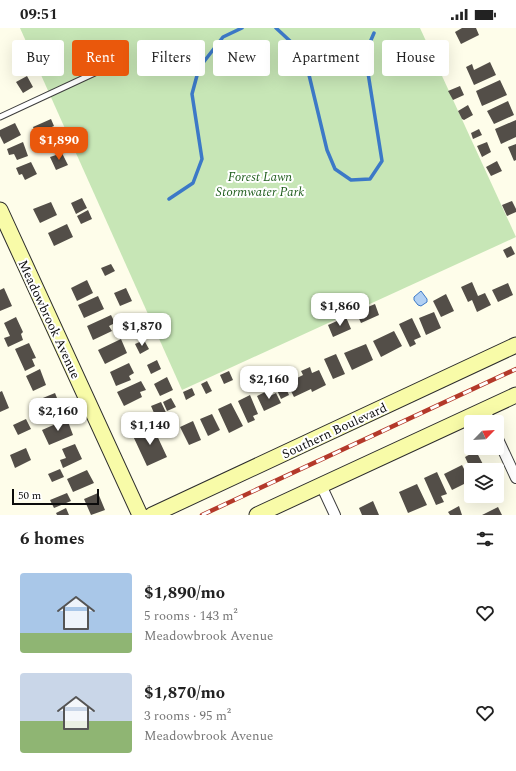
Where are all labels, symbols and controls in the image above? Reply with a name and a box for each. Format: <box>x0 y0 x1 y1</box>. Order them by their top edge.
text: 09:51 <box>20 3 58 26</box>
chip: Buy <box>12 40 64 76</box>
chip: Rent <box>72 40 129 76</box>
chip: Filters <box>137 40 205 76</box>
chip: New <box>213 40 270 76</box>
chip: Apartment <box>278 40 374 76</box>
chip: House <box>382 40 449 76</box>
pin: $1,890 <box>26 127 92 161</box>
text: $1,890 <box>39 130 79 150</box>
park label: Forest Lawn Stormwater Park <box>216 167 304 202</box>
street label: Meadowbrook Avenue <box>13 257 85 382</box>
pin: $1,860 <box>307 293 373 327</box>
text: $1,860 <box>320 296 360 316</box>
pin: $1,870 <box>109 313 175 347</box>
text: $1,870 <box>122 316 162 336</box>
pin: $2,160 <box>236 366 302 400</box>
text: $2,160 <box>249 369 289 389</box>
pin: $2,160 <box>25 398 91 432</box>
street label: Southern Boulevard <box>279 398 390 464</box>
text: $2,160 <box>38 401 78 421</box>
pin: $1,140 <box>117 412 183 446</box>
text: $1,140 <box>130 415 170 435</box>
north arrow <box>464 415 504 455</box>
map controls <box>464 415 504 503</box>
button: layers <box>464 463 504 503</box>
scale bar <box>12 487 99 506</box>
text: 50 m <box>18 487 41 504</box>
text: 6 homes <box>20 526 85 552</box>
icon: filters <box>474 528 496 550</box>
text: $1,890/mo <box>144 580 225 606</box>
icon: home <box>52 589 100 637</box>
icon: heart <box>474 602 496 624</box>
text: 5 rooms · 143 m² <box>144 606 238 626</box>
text: Meadowbrook Avenue <box>144 626 273 646</box>
text: $1,870/mo <box>144 680 225 706</box>
icon: home <box>52 689 100 737</box>
icon: heart <box>474 702 496 724</box>
text: 3 rooms · 95 m² <box>144 706 231 726</box>
text: Meadowbrook Avenue <box>144 726 273 746</box>

